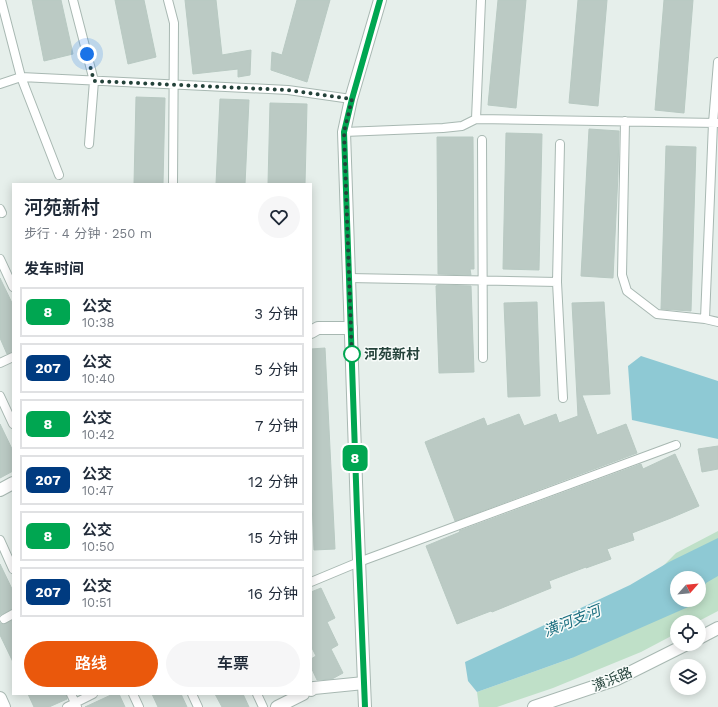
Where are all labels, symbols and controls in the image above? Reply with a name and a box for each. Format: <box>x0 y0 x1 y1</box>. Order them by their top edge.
your location <box>77 44 97 64</box>
text: 河苑新村 <box>24 196 100 219</box>
button: heart <box>258 196 300 238</box>
text: 步行 · 4 分钟 · 250 m <box>24 226 152 241</box>
text: 发车时间 <box>24 260 84 278</box>
text: 公交 <box>82 297 112 315</box>
text: 8 <box>44 304 52 320</box>
text: 3 分钟 <box>254 305 298 323</box>
text: 10:38 <box>82 315 115 330</box>
marker: 河苑新村 <box>343 345 361 363</box>
place label: 河苑新村 <box>364 346 420 362</box>
text: 公交 <box>82 353 112 371</box>
text: 207 <box>35 360 61 376</box>
text: 5 分钟 <box>254 361 298 379</box>
text: 10:40 <box>82 371 115 386</box>
text: 公交 <box>82 409 112 427</box>
text: 8 <box>44 416 52 432</box>
text: 7 分钟 <box>255 417 298 435</box>
text: 10:42 <box>82 427 115 442</box>
line badge: 8 <box>342 445 368 471</box>
text: 8 <box>351 450 359 466</box>
text: 公交 <box>82 465 112 483</box>
text: 207 <box>35 472 61 488</box>
text: 12 分钟 <box>248 473 298 491</box>
text: 10:47 <box>82 483 114 498</box>
text: 公交 <box>82 521 112 539</box>
text: 8 <box>44 528 52 544</box>
text: 15 分钟 <box>248 529 298 547</box>
text: 10:50 <box>82 539 115 554</box>
north arrow <box>670 571 706 607</box>
map controls <box>670 571 706 695</box>
text: 公交 <box>82 577 112 595</box>
text: 207 <box>35 584 61 600</box>
text: 16 分钟 <box>248 585 298 603</box>
text: 10:51 <box>82 595 112 610</box>
water label: 潢河支河 <box>541 600 606 641</box>
button: locate <box>670 615 706 651</box>
button: 路线 <box>24 641 158 687</box>
button: 车票 <box>166 641 300 687</box>
button: layers <box>670 659 706 695</box>
street label: 潢浜路 <box>590 664 634 694</box>

